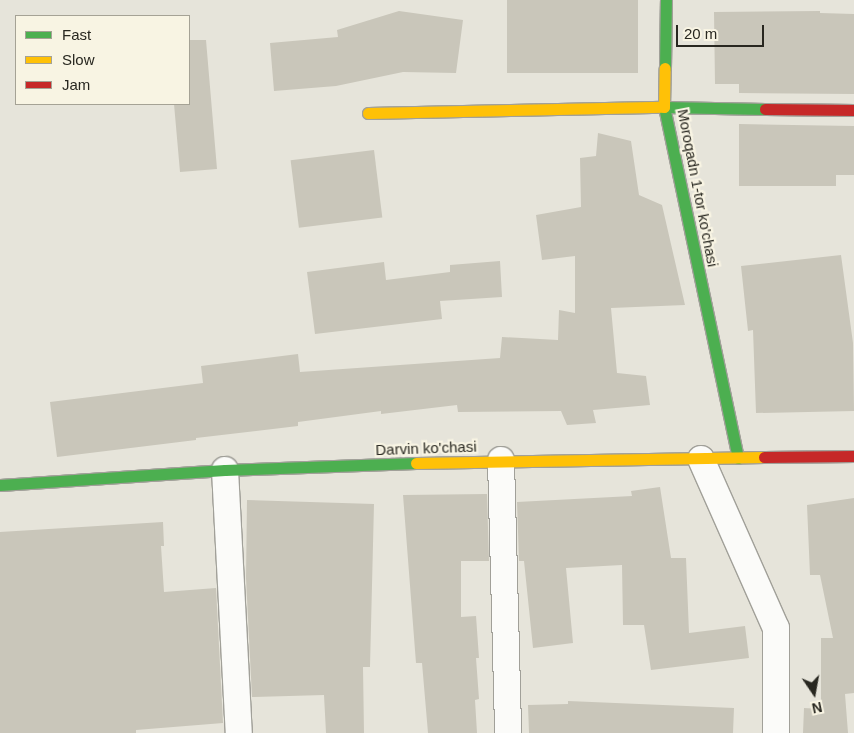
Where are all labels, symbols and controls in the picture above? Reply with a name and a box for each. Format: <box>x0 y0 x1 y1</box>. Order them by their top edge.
legend <box>15 15 190 105</box>
scale bar <box>679 15 766 47</box>
text: 20 m <box>684 25 717 42</box>
text: Fast <box>62 26 91 43</box>
text: Slow <box>62 51 95 68</box>
text: Jam <box>62 76 90 93</box>
street label: Morоqadn 1-tor ko'chasi <box>674 108 722 268</box>
street label: Darvin ko'chasi <box>375 437 477 459</box>
north arrow <box>789 668 839 718</box>
text: N <box>811 699 824 717</box>

